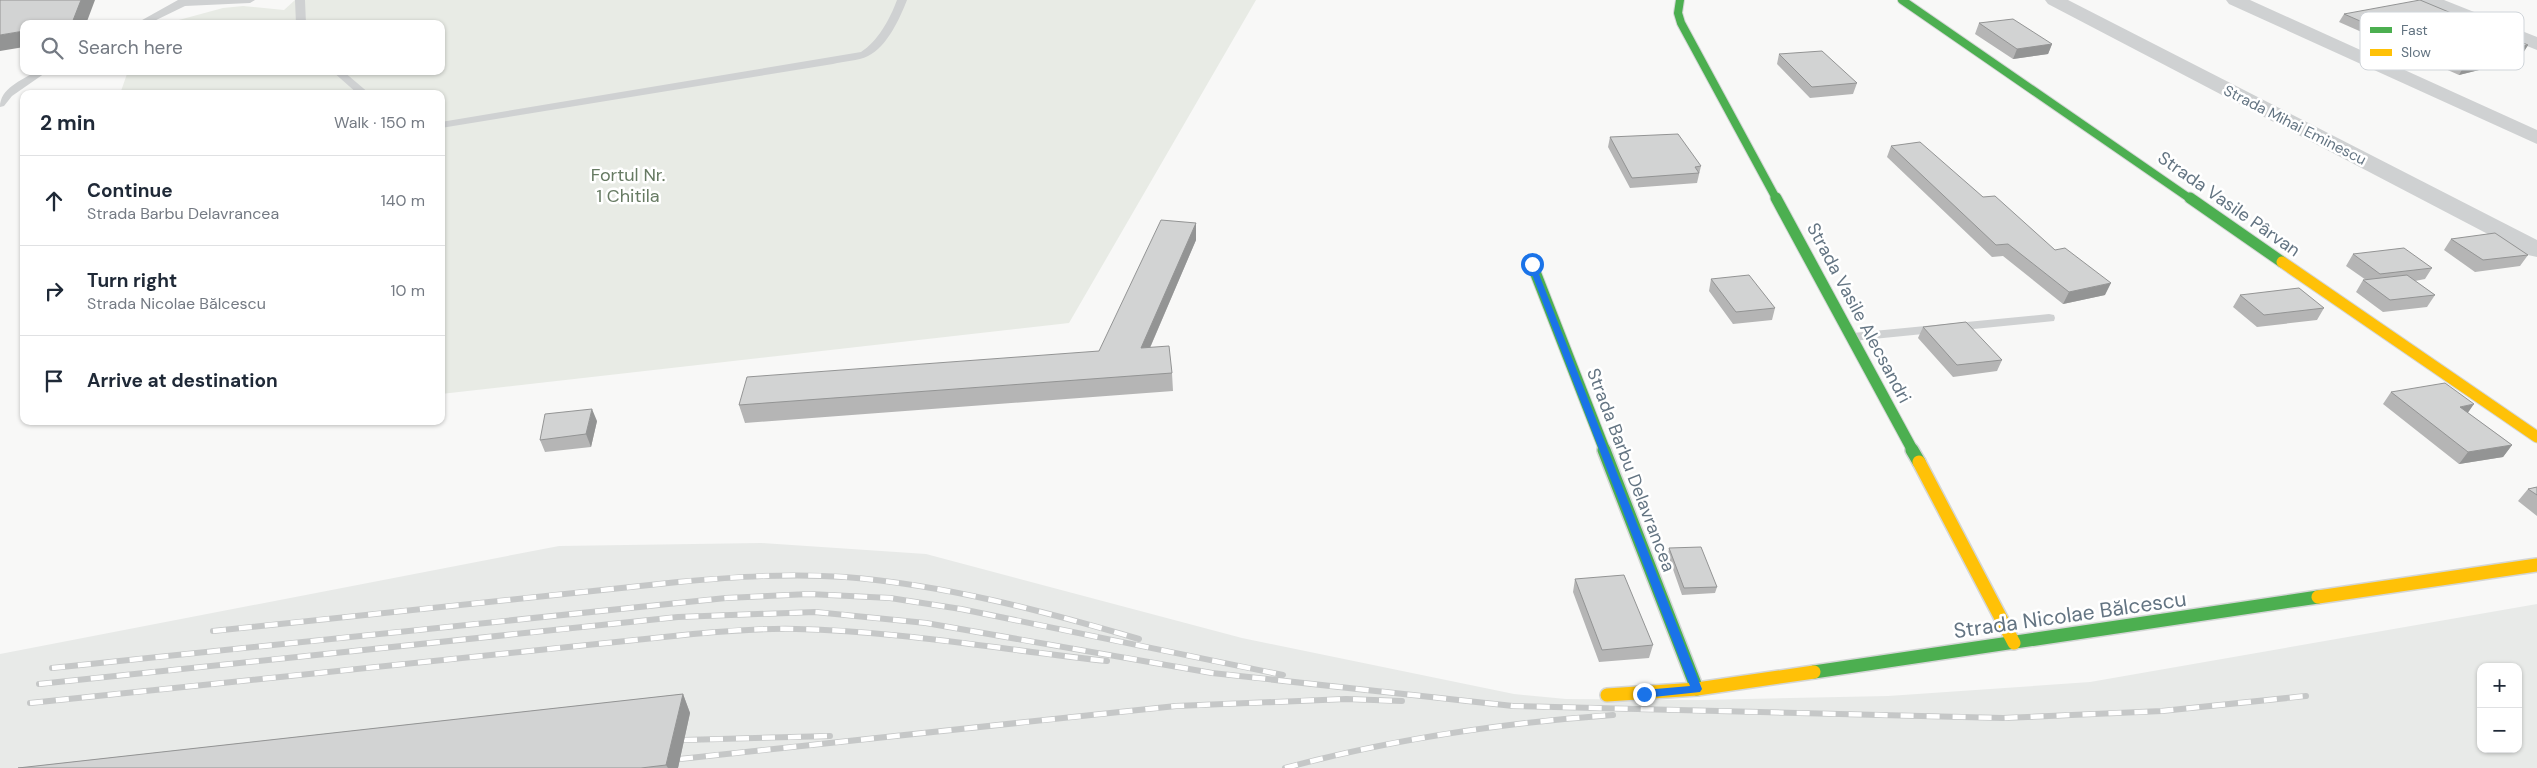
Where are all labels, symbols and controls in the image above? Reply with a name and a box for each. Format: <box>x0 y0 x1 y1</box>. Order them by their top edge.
legend <box>2360 12 2524 70</box>
search box <box>20 20 445 75</box>
text: Fast <box>2401 21 2428 39</box>
icon: search <box>38 34 66 62</box>
text: Search here <box>78 35 183 60</box>
text: Slow <box>2401 43 2431 61</box>
street label: Strada Mihai Eminescu <box>2220 80 2370 170</box>
text: 2 min <box>40 109 96 137</box>
text: Walk · 150 m <box>334 112 425 133</box>
street label: Strada Vasile Pârvan <box>2153 146 2305 262</box>
park label: Fortul Nr. 1 Chitila <box>591 163 665 208</box>
text: Continue <box>87 178 173 203</box>
icon: ahead <box>40 187 68 215</box>
text: 140 m <box>381 190 425 211</box>
text: Strada Barbu Delavrancea <box>87 203 279 224</box>
street label: Strada Vasile Alecsandri <box>1801 219 1917 407</box>
route start <box>1521 253 1544 276</box>
text: Turn right <box>87 268 177 293</box>
icon: right <box>40 277 68 305</box>
text: 10 m <box>391 280 425 301</box>
text: Strada Nicolae Bălcescu <box>87 293 266 314</box>
street label: Strada Barbu Delavrancea <box>1581 365 1681 575</box>
icon: arrive <box>40 367 68 395</box>
text: Arrive at destination <box>87 368 278 393</box>
street label: Strada Nicolae Bălcescu <box>1952 585 2188 645</box>
map controls <box>2477 663 2522 753</box>
button: + <box>2477 663 2522 708</box>
route end <box>1633 683 1656 706</box>
button: − <box>2477 708 2522 753</box>

